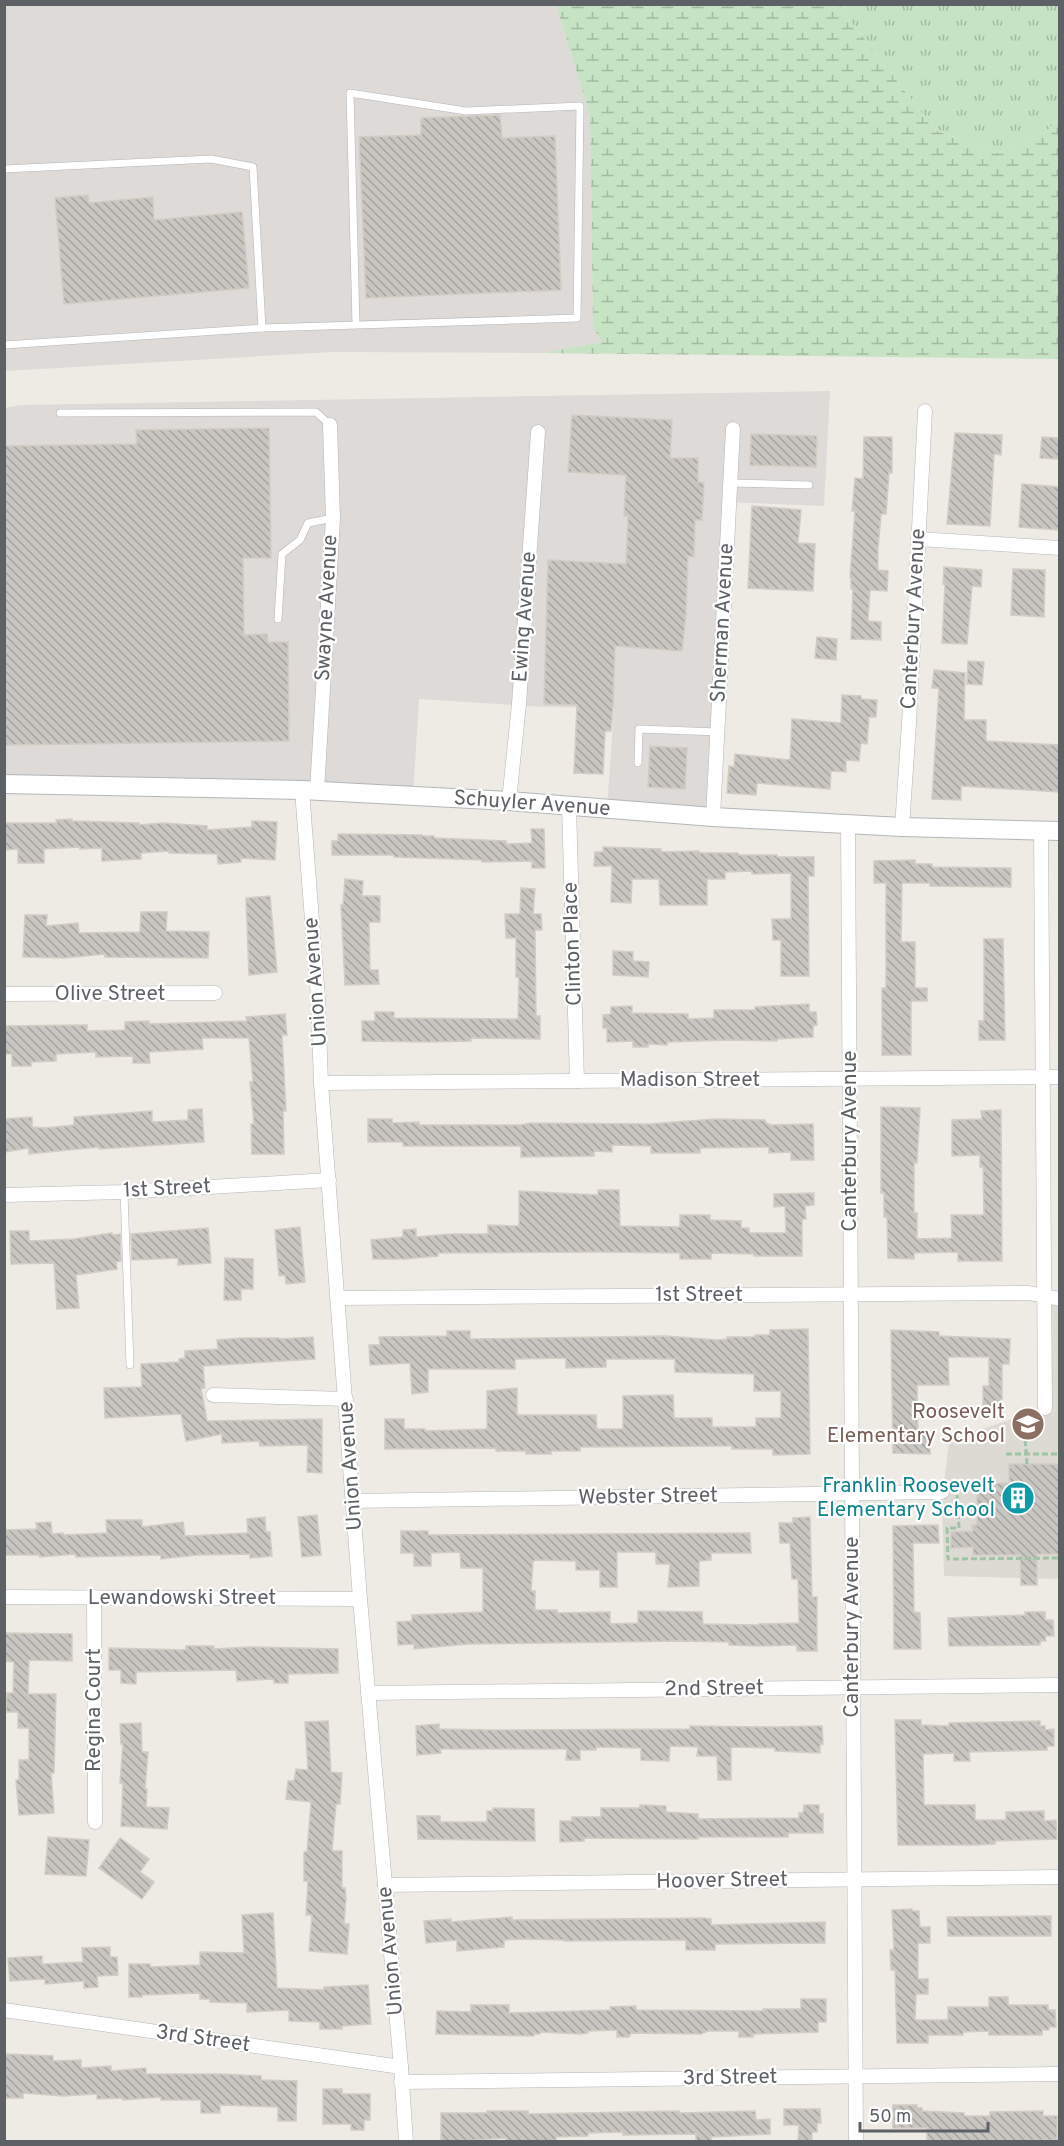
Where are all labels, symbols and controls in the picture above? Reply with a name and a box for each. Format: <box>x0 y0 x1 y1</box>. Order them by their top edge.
street label: Canterbury Avenue <box>896 528 932 710</box>
street label: Swayne Avenue <box>310 534 344 682</box>
street label: Sherman Avenue <box>705 543 741 703</box>
street label: Ewing Avenue <box>507 551 543 683</box>
street label: Schuyler Avenue <box>453 785 611 823</box>
street label: Clinton Place <box>557 882 589 1006</box>
street label: Union Avenue <box>298 917 334 1047</box>
street label: Olive Street <box>55 981 165 1008</box>
street label: Canterbury Avenue <box>837 1050 864 1232</box>
street label: Madison Street <box>620 1067 760 1094</box>
street label: 1st Street <box>122 1173 212 1205</box>
street label: 1st Street <box>655 1282 743 1309</box>
place label: Roosevelt Elementary School <box>827 1399 1005 1450</box>
street label: Union Avenue <box>333 1401 369 1531</box>
school or university icon: Roosevelt Elementary School <box>1010 1406 1046 1442</box>
place label: Franklin Roosevelt Elementary School <box>817 1473 995 1524</box>
building icon: Franklin Roosevelt Elementary School <box>1000 1480 1036 1516</box>
street label: Webster Street <box>578 1482 718 1512</box>
street label: Canterbury Avenue <box>839 1536 866 1718</box>
street label: Lewandowski Street <box>88 1585 276 1612</box>
street label: Regina Court <box>81 1648 108 1772</box>
street label: 2nd Street <box>664 1675 764 1703</box>
street label: Hoover Street <box>656 1866 788 1896</box>
street label: Union Avenue <box>372 1885 410 2017</box>
street label: 3rd Street <box>154 2019 252 2059</box>
street label: 3rd Street <box>682 2064 778 2092</box>
scale bar <box>860 2095 988 2133</box>
text: 50 m <box>869 2106 911 2129</box>

